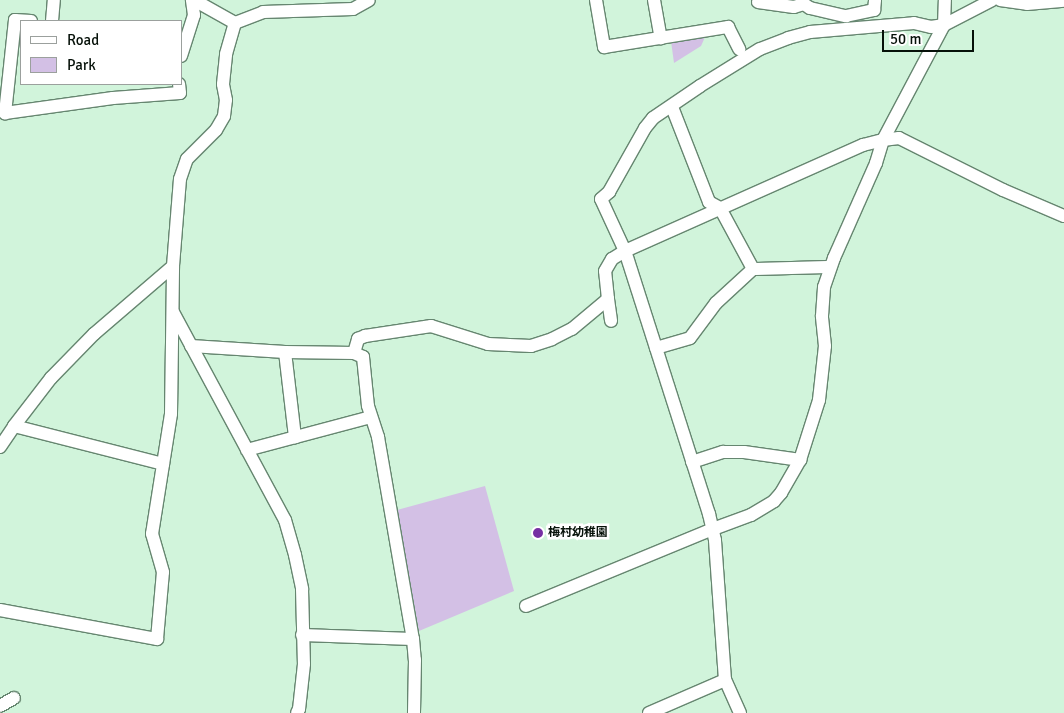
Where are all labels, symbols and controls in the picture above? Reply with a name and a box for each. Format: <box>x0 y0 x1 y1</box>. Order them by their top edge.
legend <box>20 20 182 85</box>
scale bar <box>884 20 976 52</box>
text: 50 m <box>890 30 921 48</box>
text: Road <box>67 31 99 49</box>
text: Park <box>67 56 96 74</box>
place label: 梅村幼稚園 <box>548 526 608 540</box>
marker: 梅村幼稚園 <box>532 527 544 539</box>

